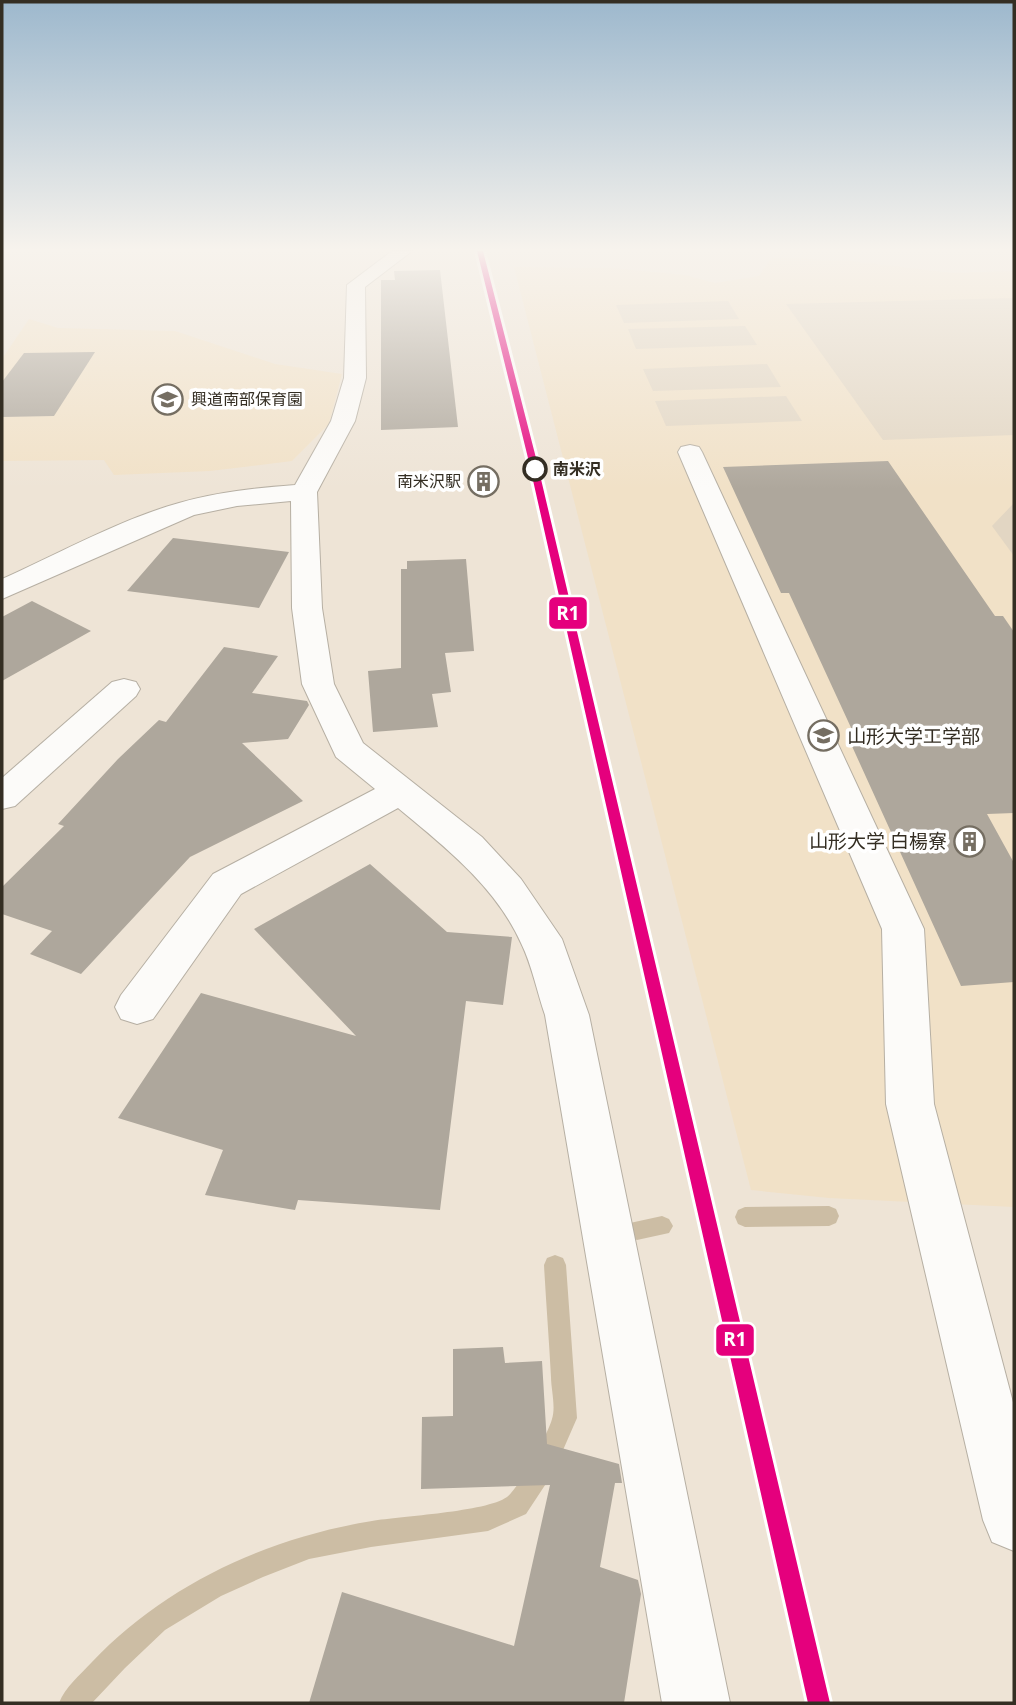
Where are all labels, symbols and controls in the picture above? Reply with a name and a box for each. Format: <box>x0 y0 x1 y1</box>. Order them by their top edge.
school or university icon: 興道南部保育園 <box>151 382 185 416</box>
place label: 興道南部保育園 <box>191 388 303 410</box>
marker: 南米沢 <box>523 457 547 481</box>
place label: 南米沢 <box>553 458 601 480</box>
building icon: 南米沢駅 <box>467 464 501 498</box>
place label: 南米沢駅 <box>397 470 461 492</box>
line badge: R1 <box>548 596 588 630</box>
text: R1 <box>556 600 580 626</box>
school or university icon: 山形大学工学部 <box>807 719 841 753</box>
place label: 山形大学工学部 <box>847 723 980 749</box>
building icon: 山形大学 白楊寮 <box>953 824 987 858</box>
place label: 山形大学 白楊寮 <box>809 828 947 854</box>
line badge: R1 <box>715 1323 755 1357</box>
text: R1 <box>723 1326 747 1352</box>

